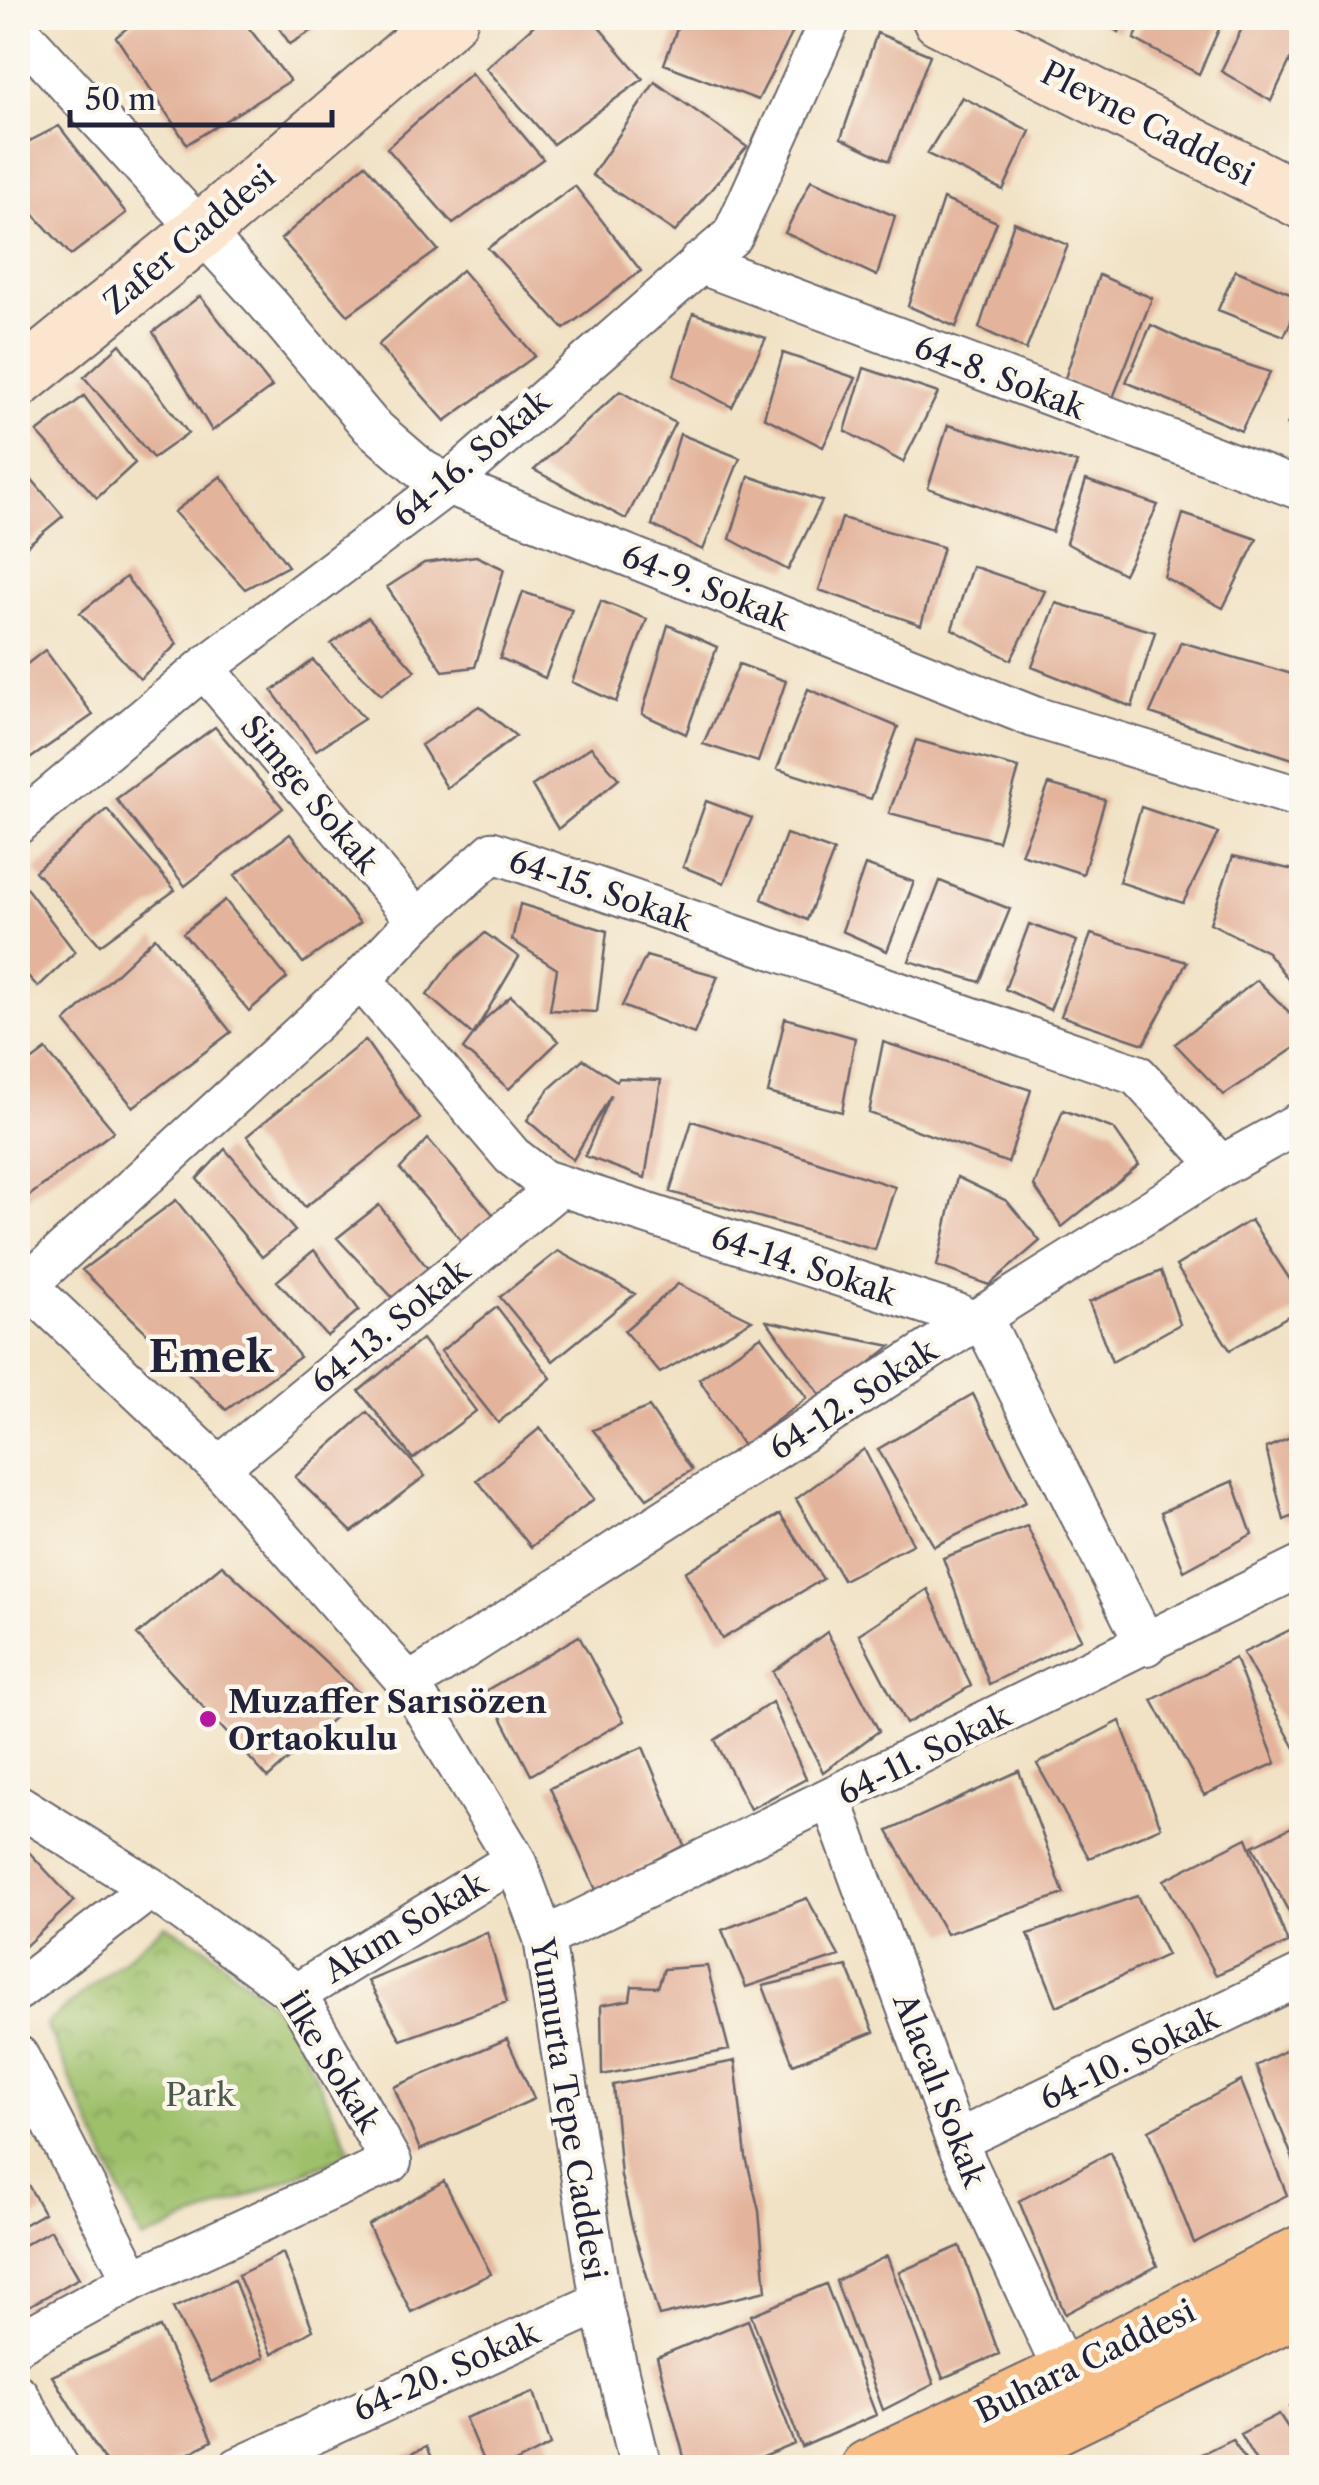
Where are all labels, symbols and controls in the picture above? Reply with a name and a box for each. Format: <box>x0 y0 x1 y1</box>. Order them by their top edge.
street label: Plevne Caddesi <box>1035 53 1261 194</box>
scale bar <box>70 65 332 127</box>
text: 50 m <box>85 81 156 118</box>
street label: Zafer Caddesi <box>96 156 283 322</box>
street label: 64-8. Sokak <box>909 327 1092 428</box>
street label: 64-16. Sokak <box>385 380 558 535</box>
street label: 64-9. Sokak <box>616 536 797 639</box>
street label: Simge Sokak <box>233 707 388 882</box>
street label: 64-15. Sokak <box>504 840 699 940</box>
street label: 64-14. Sokak <box>706 1217 903 1314</box>
street label: 64-13. Sokak <box>303 1250 478 1401</box>
street label: 64-12. Sokak <box>762 1329 946 1468</box>
district label: Emek <box>149 1331 275 1383</box>
place label: Muzaffer Sarısözen Ortaokulu <box>228 1682 547 1758</box>
street label: 64-11. Sokak <box>831 1695 1018 1813</box>
marker: Muzaffer Sarısözen Ortaokulu <box>197 1708 219 1730</box>
street label: Akım Sokak <box>316 1863 494 1991</box>
street label: Yumurta Tepe Caddesi <box>523 1934 615 2283</box>
street label: İlke Sokak <box>273 1985 390 2140</box>
street label: Alacalı Sokak <box>885 1987 995 2193</box>
street label: 64-10. Sokak <box>1033 1997 1226 2118</box>
park label: Park <box>165 2075 236 2114</box>
street label: Buhara Caddesi <box>969 2291 1201 2431</box>
street label: 64-20. Sokak <box>347 2312 546 2429</box>

